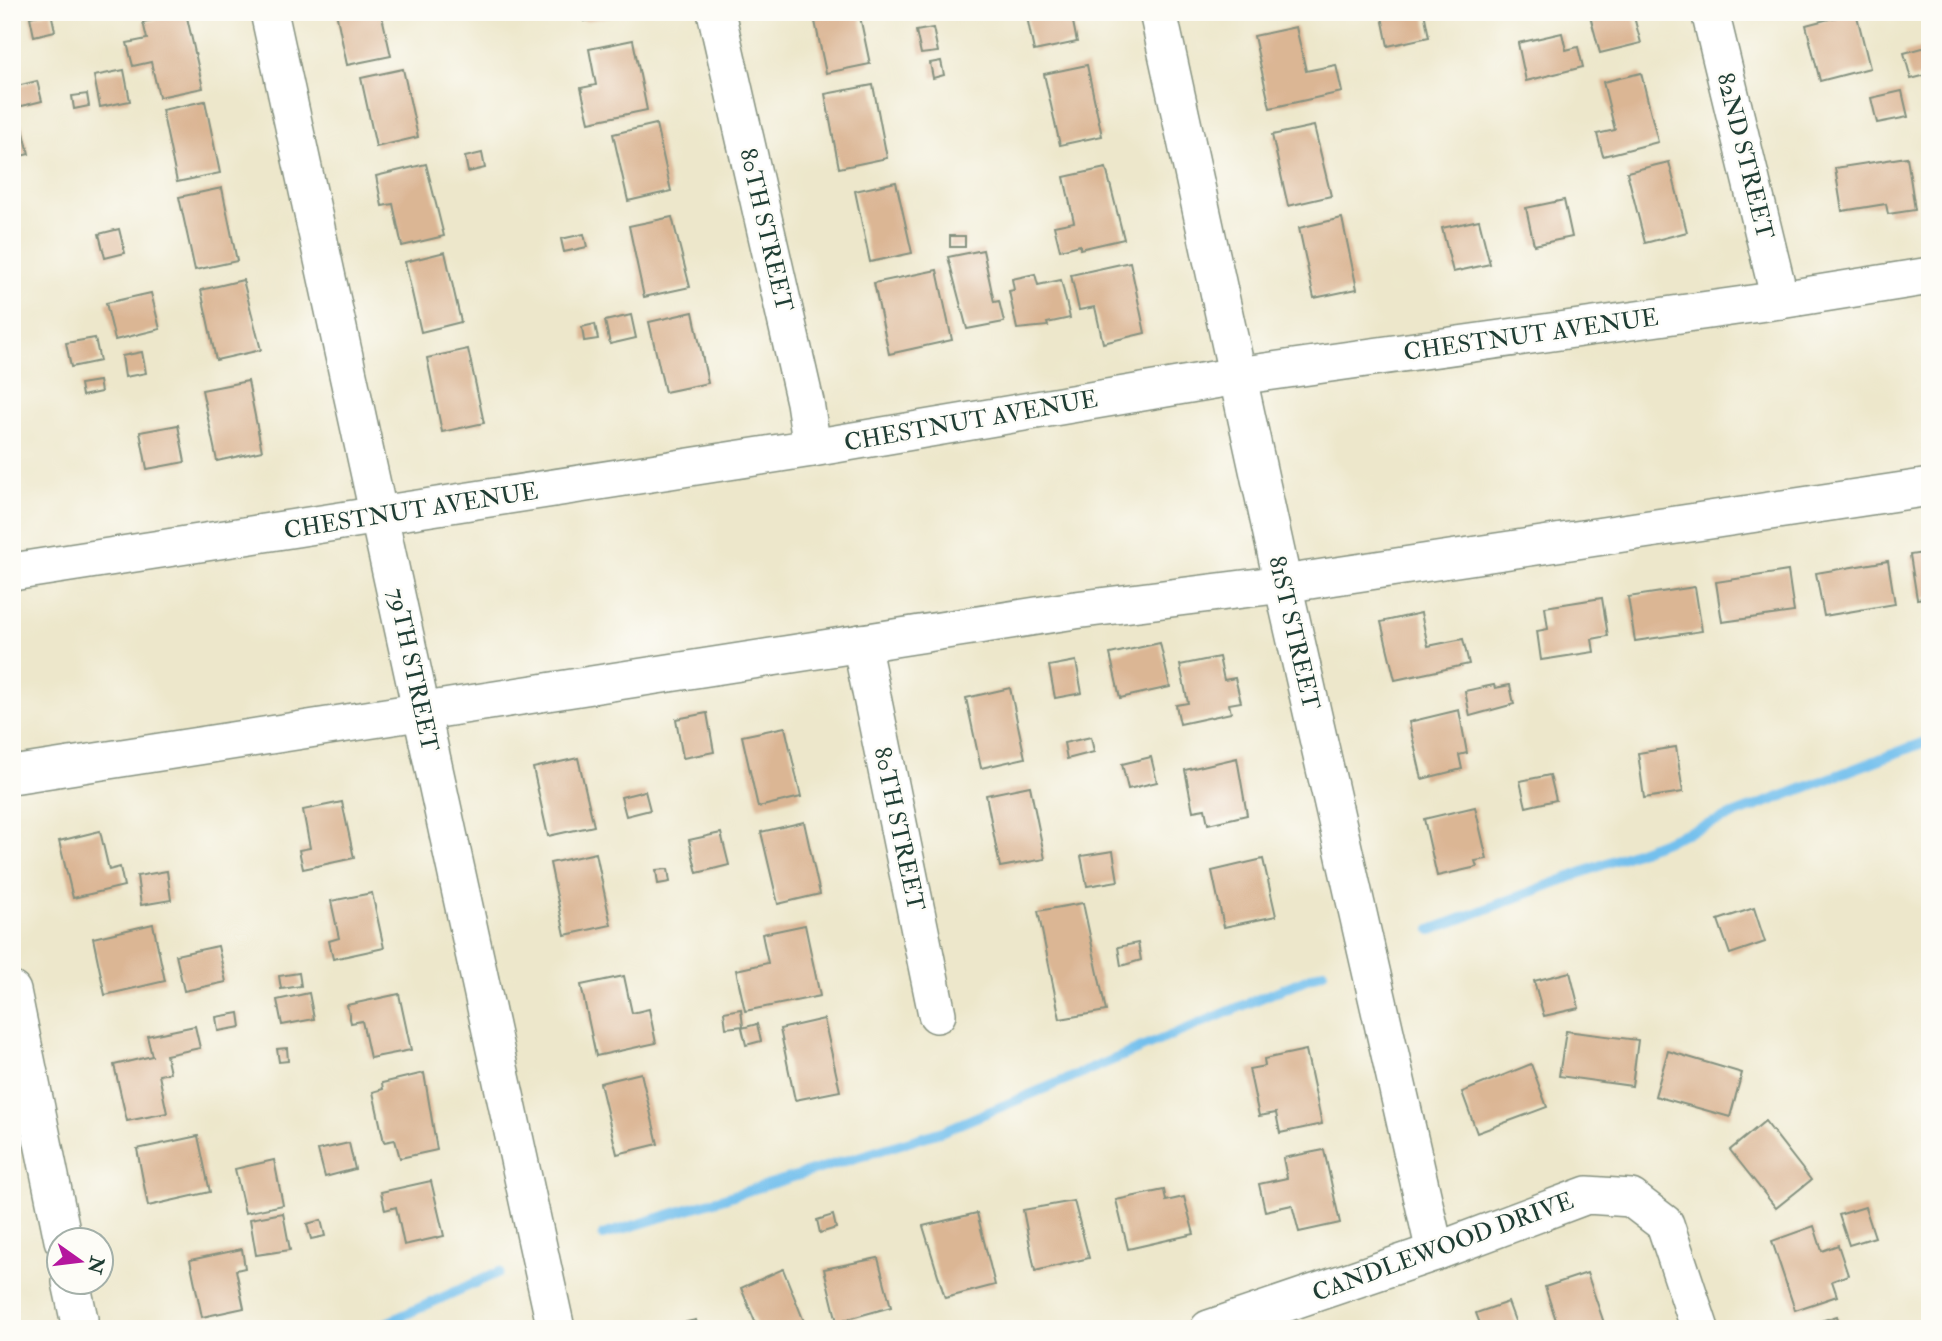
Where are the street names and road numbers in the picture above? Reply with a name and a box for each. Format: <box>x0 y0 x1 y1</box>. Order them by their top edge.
street label: 82ND STREET <box>1709 70 1781 243</box>
street label: 80TH STREET <box>732 145 800 315</box>
street label: CHESTNUT AVENUE <box>1402 302 1660 368</box>
street label: CHESTNUT AVENUE <box>842 383 1100 459</box>
street label: CHESTNUT AVENUE <box>282 476 540 546</box>
street label: 81ST STREET <box>1261 553 1327 713</box>
street label: 79TH STREET <box>381 585 446 755</box>
street label: 80TH STREET <box>866 744 932 914</box>
street label: CANDLEWOOD DRIVE <box>1308 1185 1578 1309</box>

